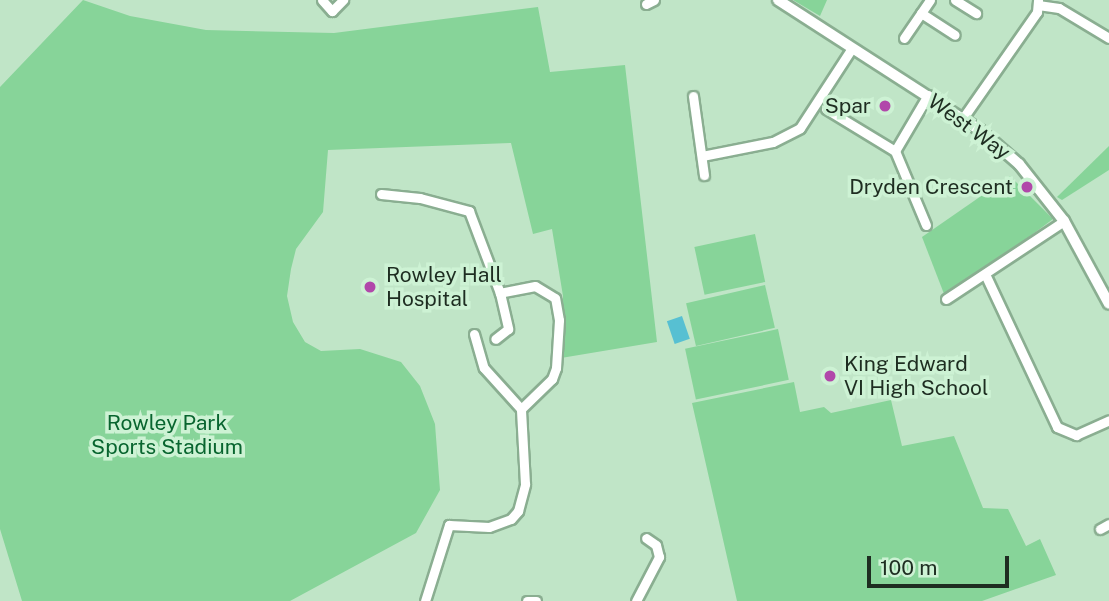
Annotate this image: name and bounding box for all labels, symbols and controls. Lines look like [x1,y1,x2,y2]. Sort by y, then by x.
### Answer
street label: West Way [923,89,1015,165]
place label: Spar [825,93,871,119]
marker: Spar [877,98,893,114]
place label: Dryden Crescent [849,174,1013,200]
marker: Dryden Crescent [1019,179,1035,195]
place label: Rowley Hall Hospital [386,262,502,312]
marker: Rowley Hall Hospital [360,277,380,297]
place label: King Edward VI High School [844,351,988,401]
marker: King Edward VI High School [822,368,838,384]
park label: Rowley Park Sports Stadium [91,410,243,460]
scale bar [871,542,1013,586]
text: 100 m [880,555,937,580]

